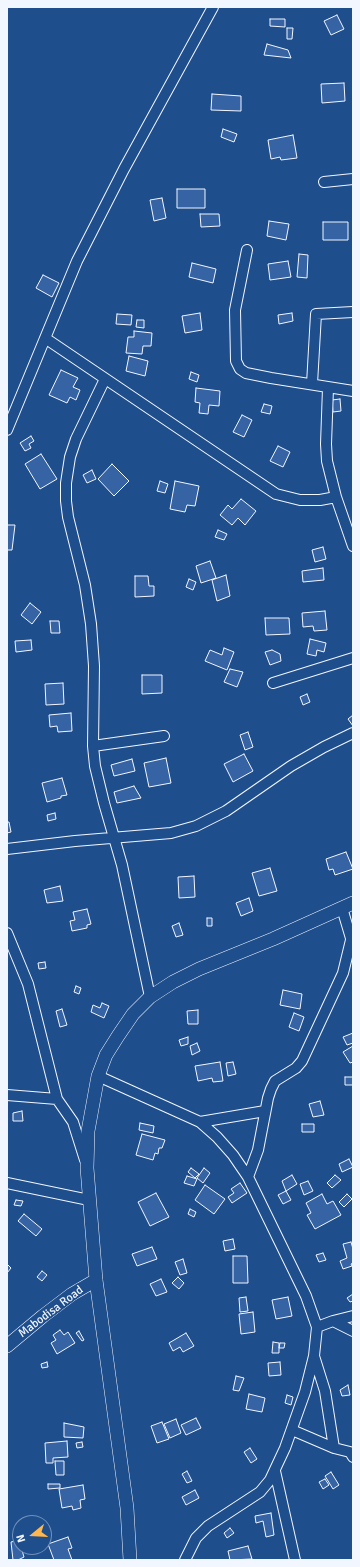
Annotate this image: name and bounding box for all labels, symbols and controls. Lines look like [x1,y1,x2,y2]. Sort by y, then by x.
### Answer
street label: Mabodisa Road [16,1283,86,1341]
north arrow [12,1515,52,1555]
text: N [14,1533,28,1544]

